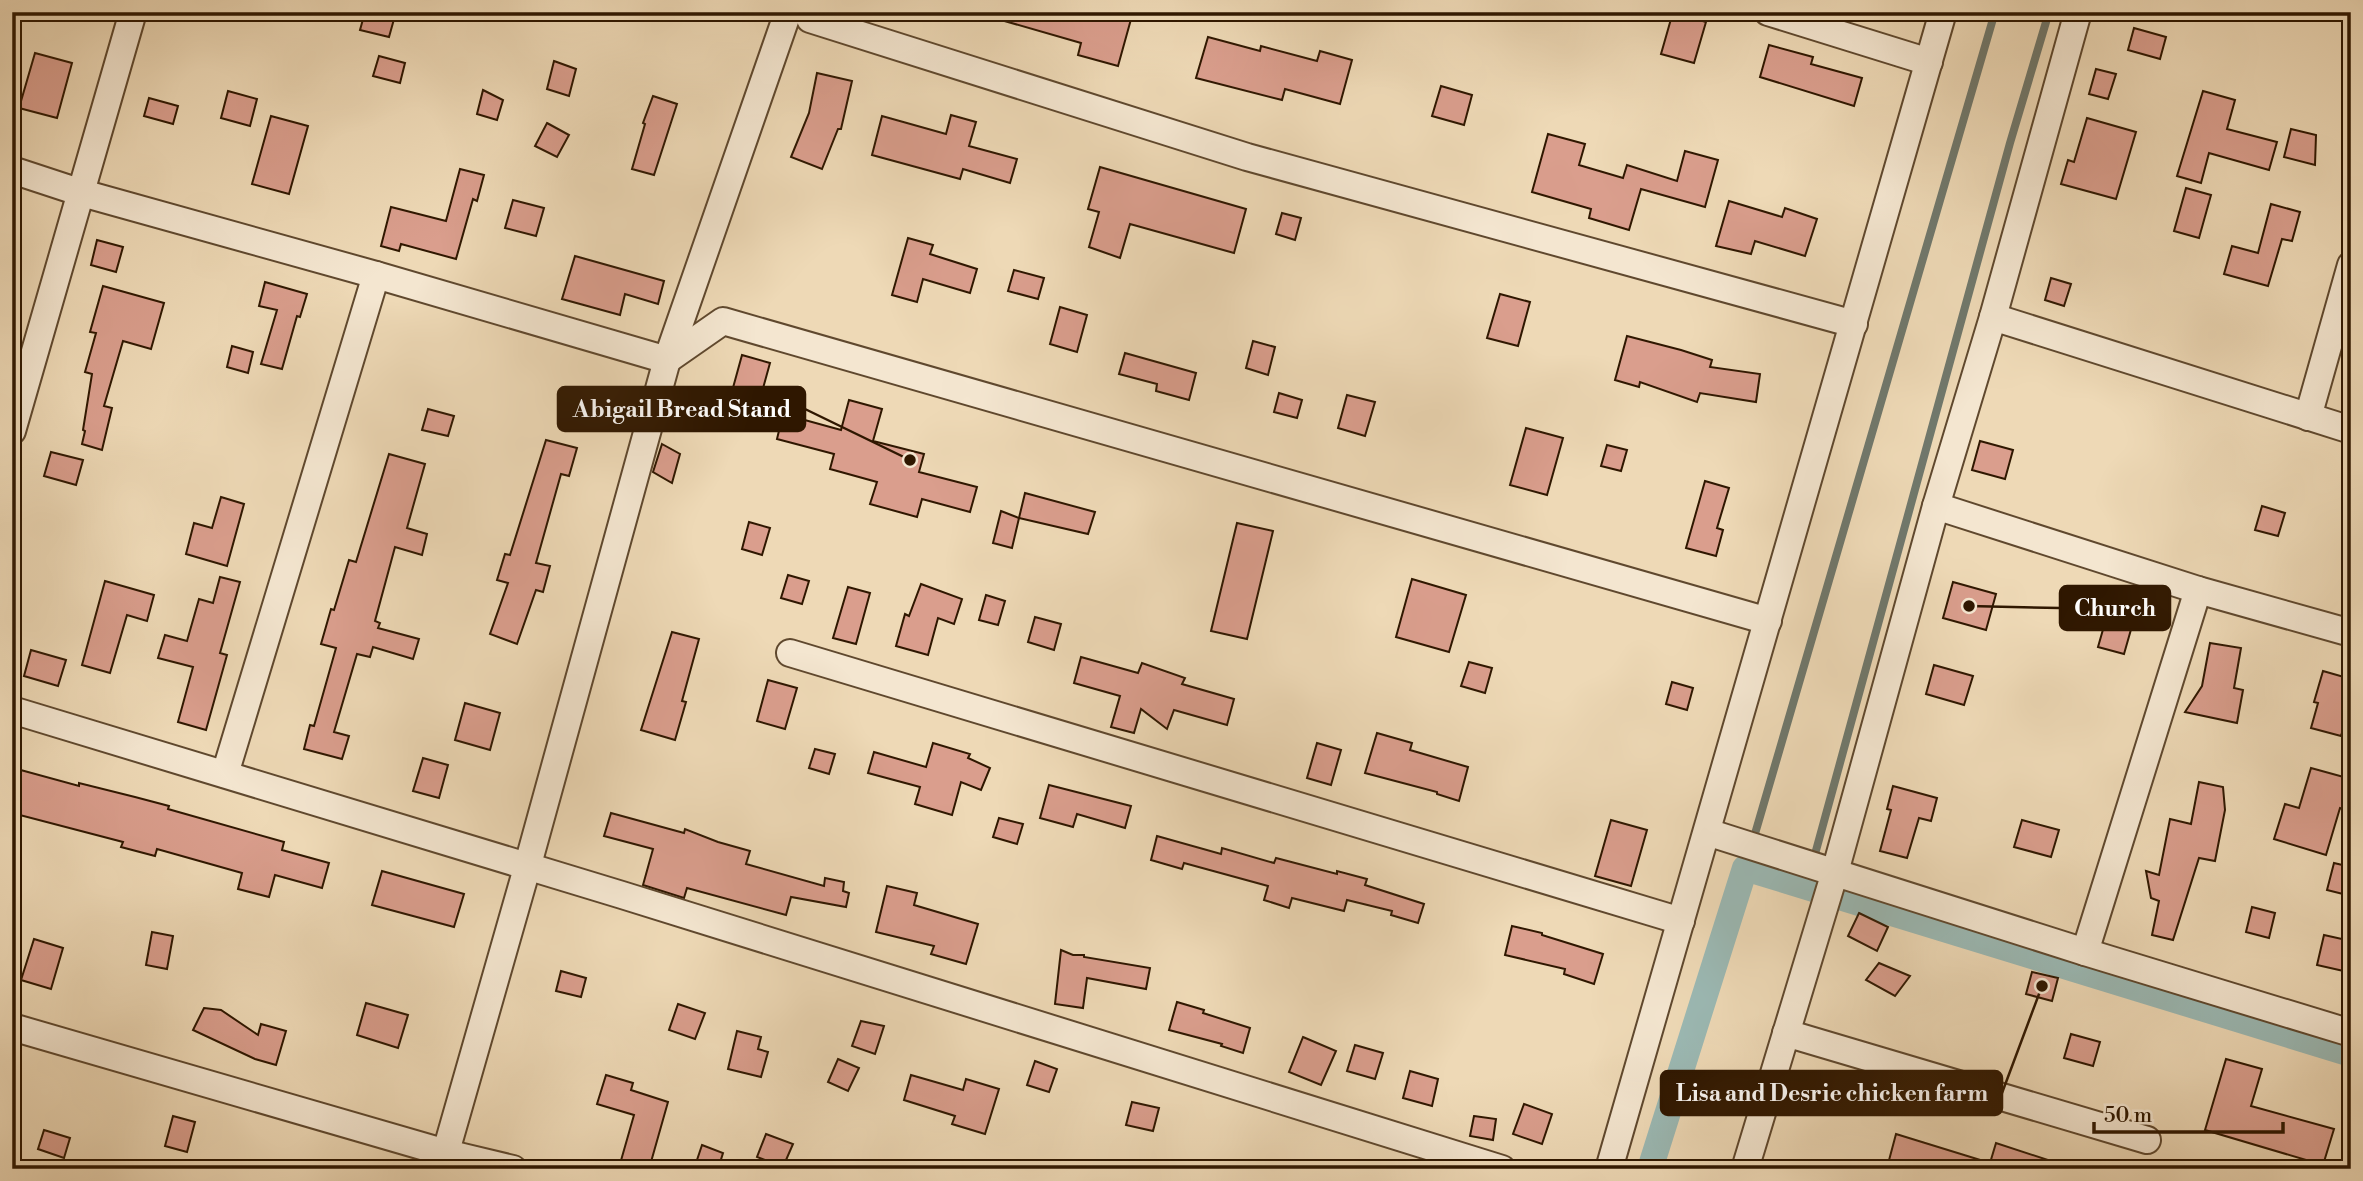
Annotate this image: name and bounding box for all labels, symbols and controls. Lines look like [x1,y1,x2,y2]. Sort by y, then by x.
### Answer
callout: Abigail Bread Stand [558,387,805,431]
text: Abigail Bread Stand [572,396,792,424]
callout: Church [2060,586,2170,630]
text: Church [2074,595,2156,623]
callout: Lisa and Desrie chicken farm [1661,1071,2002,1115]
text: Lisa and Desrie chicken farm [1676,1080,1988,1108]
scale bar [2094,1090,2282,1134]
text: 50 m [2104,1103,2152,1129]

